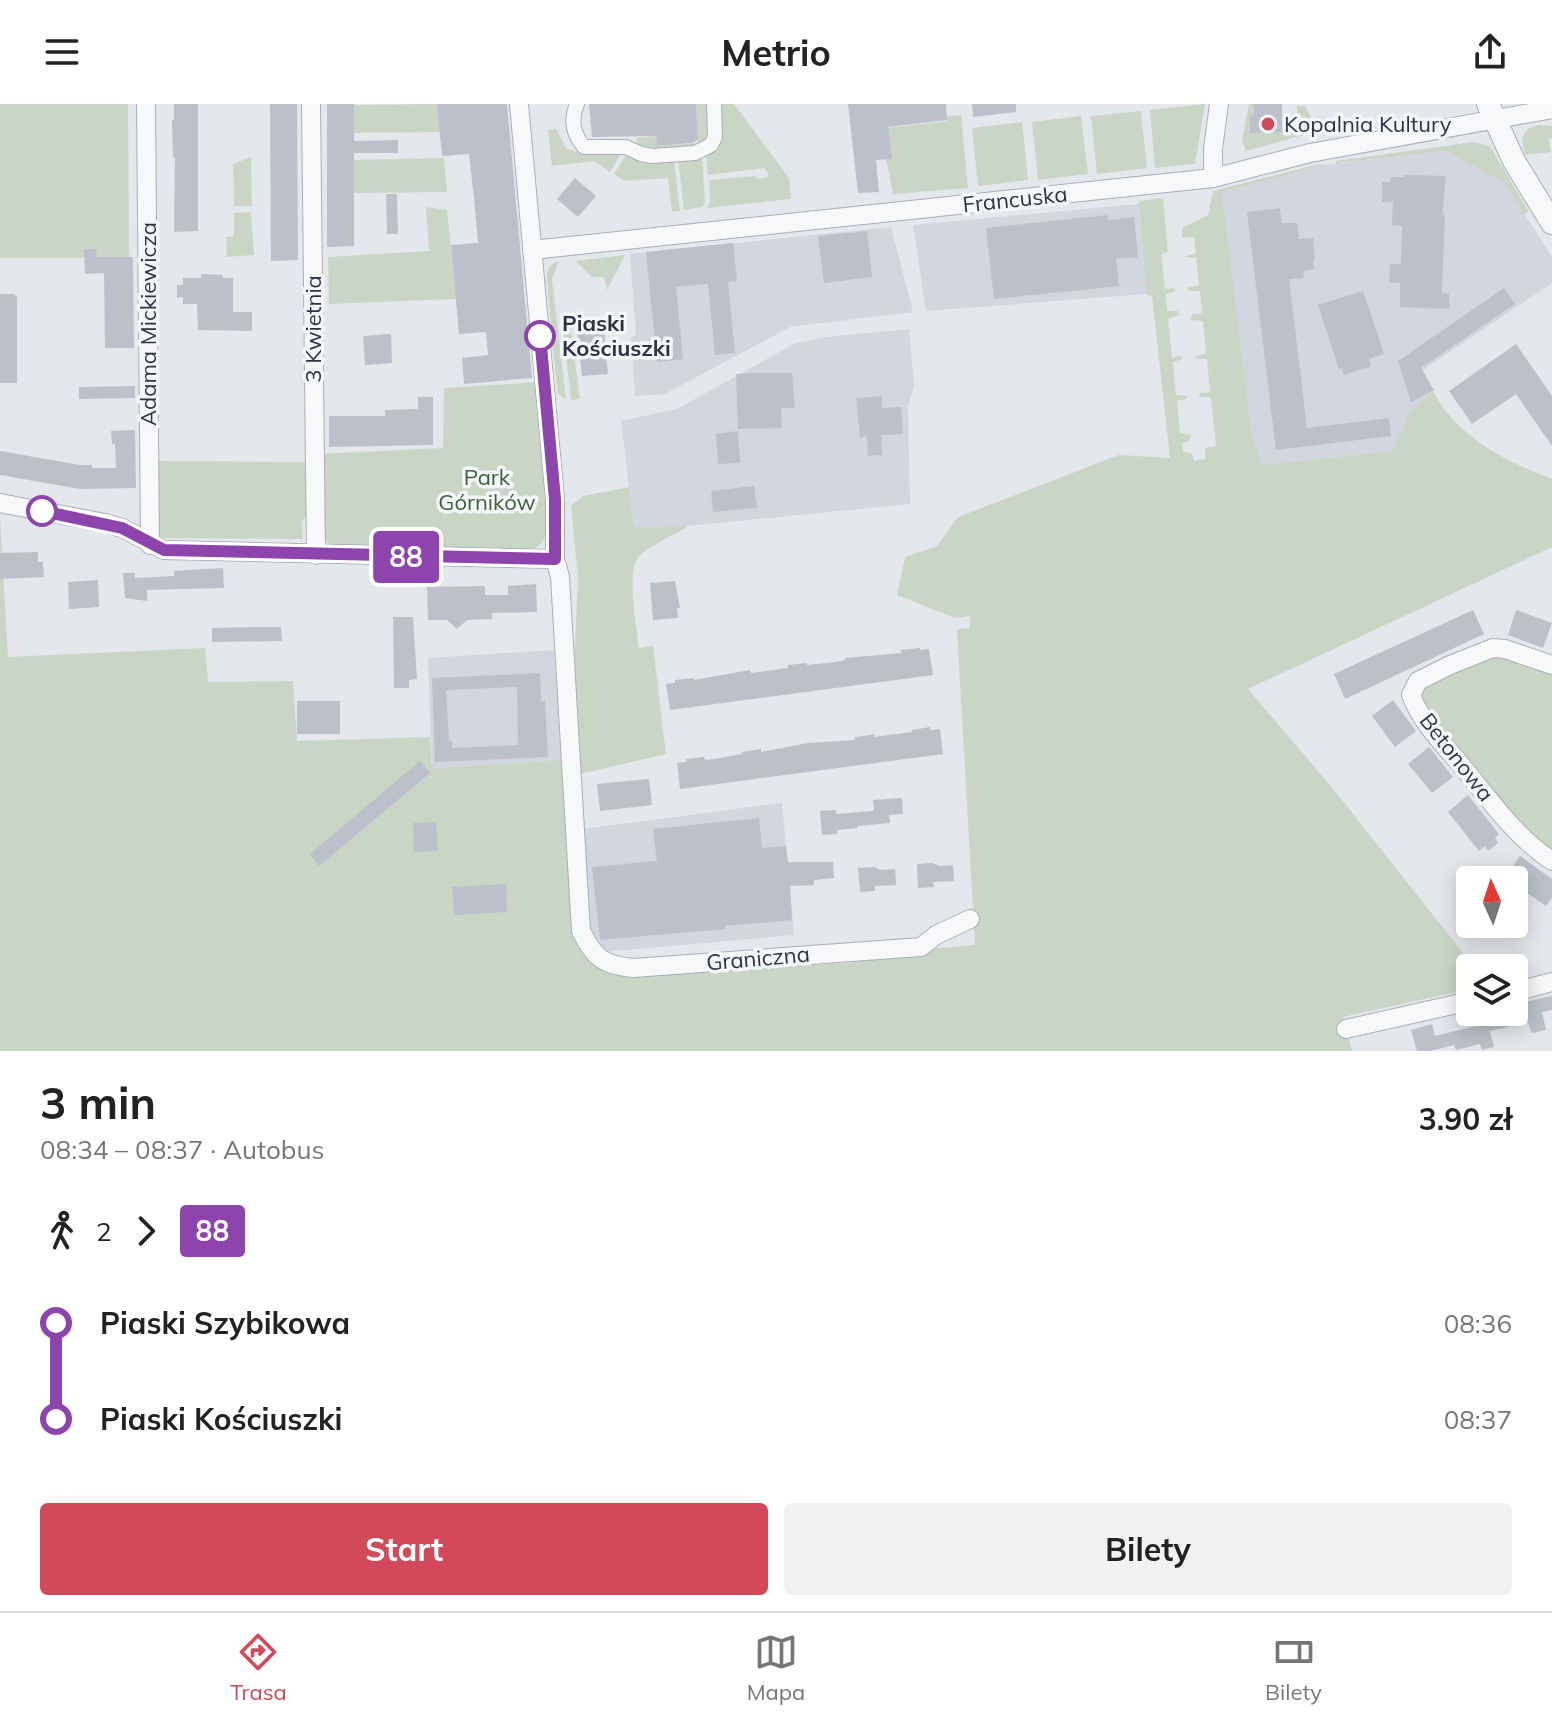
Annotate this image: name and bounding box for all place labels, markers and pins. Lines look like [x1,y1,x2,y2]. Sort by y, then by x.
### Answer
place label: Kopalnia Kultury [1284,110,1452,138]
marker: Kopalnia Kultury [1259,115,1277,133]
place label: Piaski Kościuszki [562,309,671,362]
marker: Piaski Kościuszki [525,321,555,351]
unlabelled marker [27,496,57,526]

